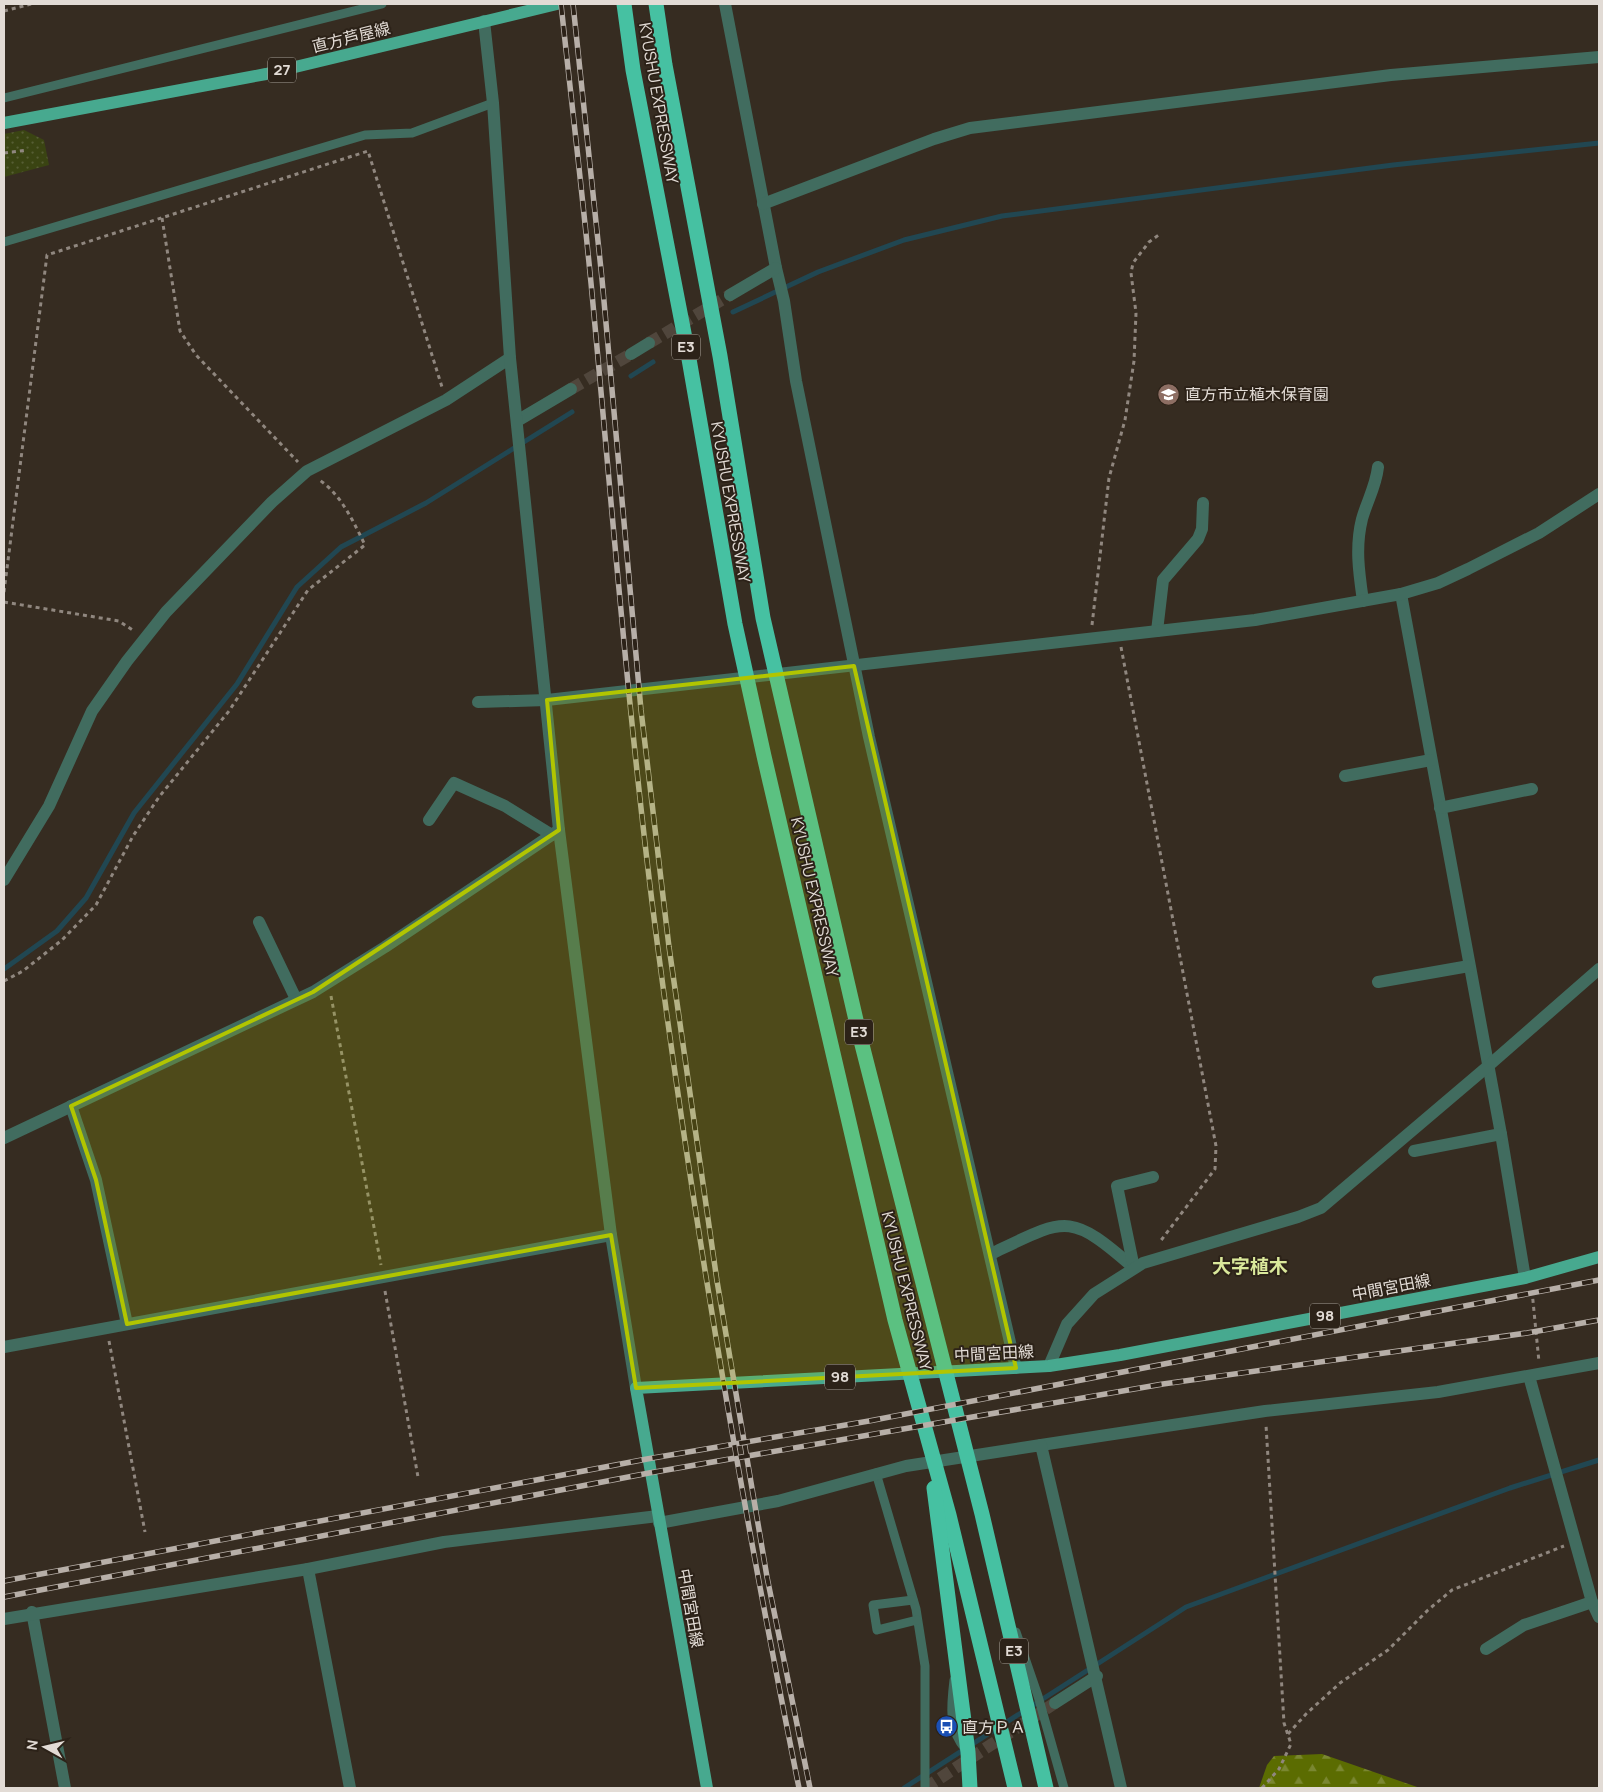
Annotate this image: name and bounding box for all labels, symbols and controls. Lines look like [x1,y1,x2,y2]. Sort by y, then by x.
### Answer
street label: 直方芦屋線 [310,17,392,57]
street label: KYUSHU EXPRESSWAY [634,21,684,185]
road number: 27 [268,58,296,82]
road number: E3 [672,334,700,360]
school or university icon: 直方市立植木保育園 [1157,382,1181,406]
place label: 直方市立植木保育園 [1185,383,1329,405]
street label: KYUSHU EXPRESSWAY [706,420,756,584]
street label: KYUSHU EXPRESSWAY [786,815,844,979]
road number: E3 [845,1020,873,1044]
street label: KYUSHU EXPRESSWAY [877,1209,937,1373]
district label: 大字植木 [1212,1253,1288,1279]
street label: 中間宮田線 [1350,1269,1432,1305]
road number: 98 [1310,1304,1340,1328]
street label: 中間宮田線 [953,1340,1035,1366]
road number: 98 [825,1364,855,1390]
street label: 中間宮田線 [673,1567,709,1649]
road number: E3 [1000,1638,1028,1664]
bus stop icon: 直方ＰＡ [934,1715,958,1739]
place label: 直方ＰＡ [962,1716,1026,1738]
north arrow [20,1722,70,1772]
text: N [22,1739,42,1751]

